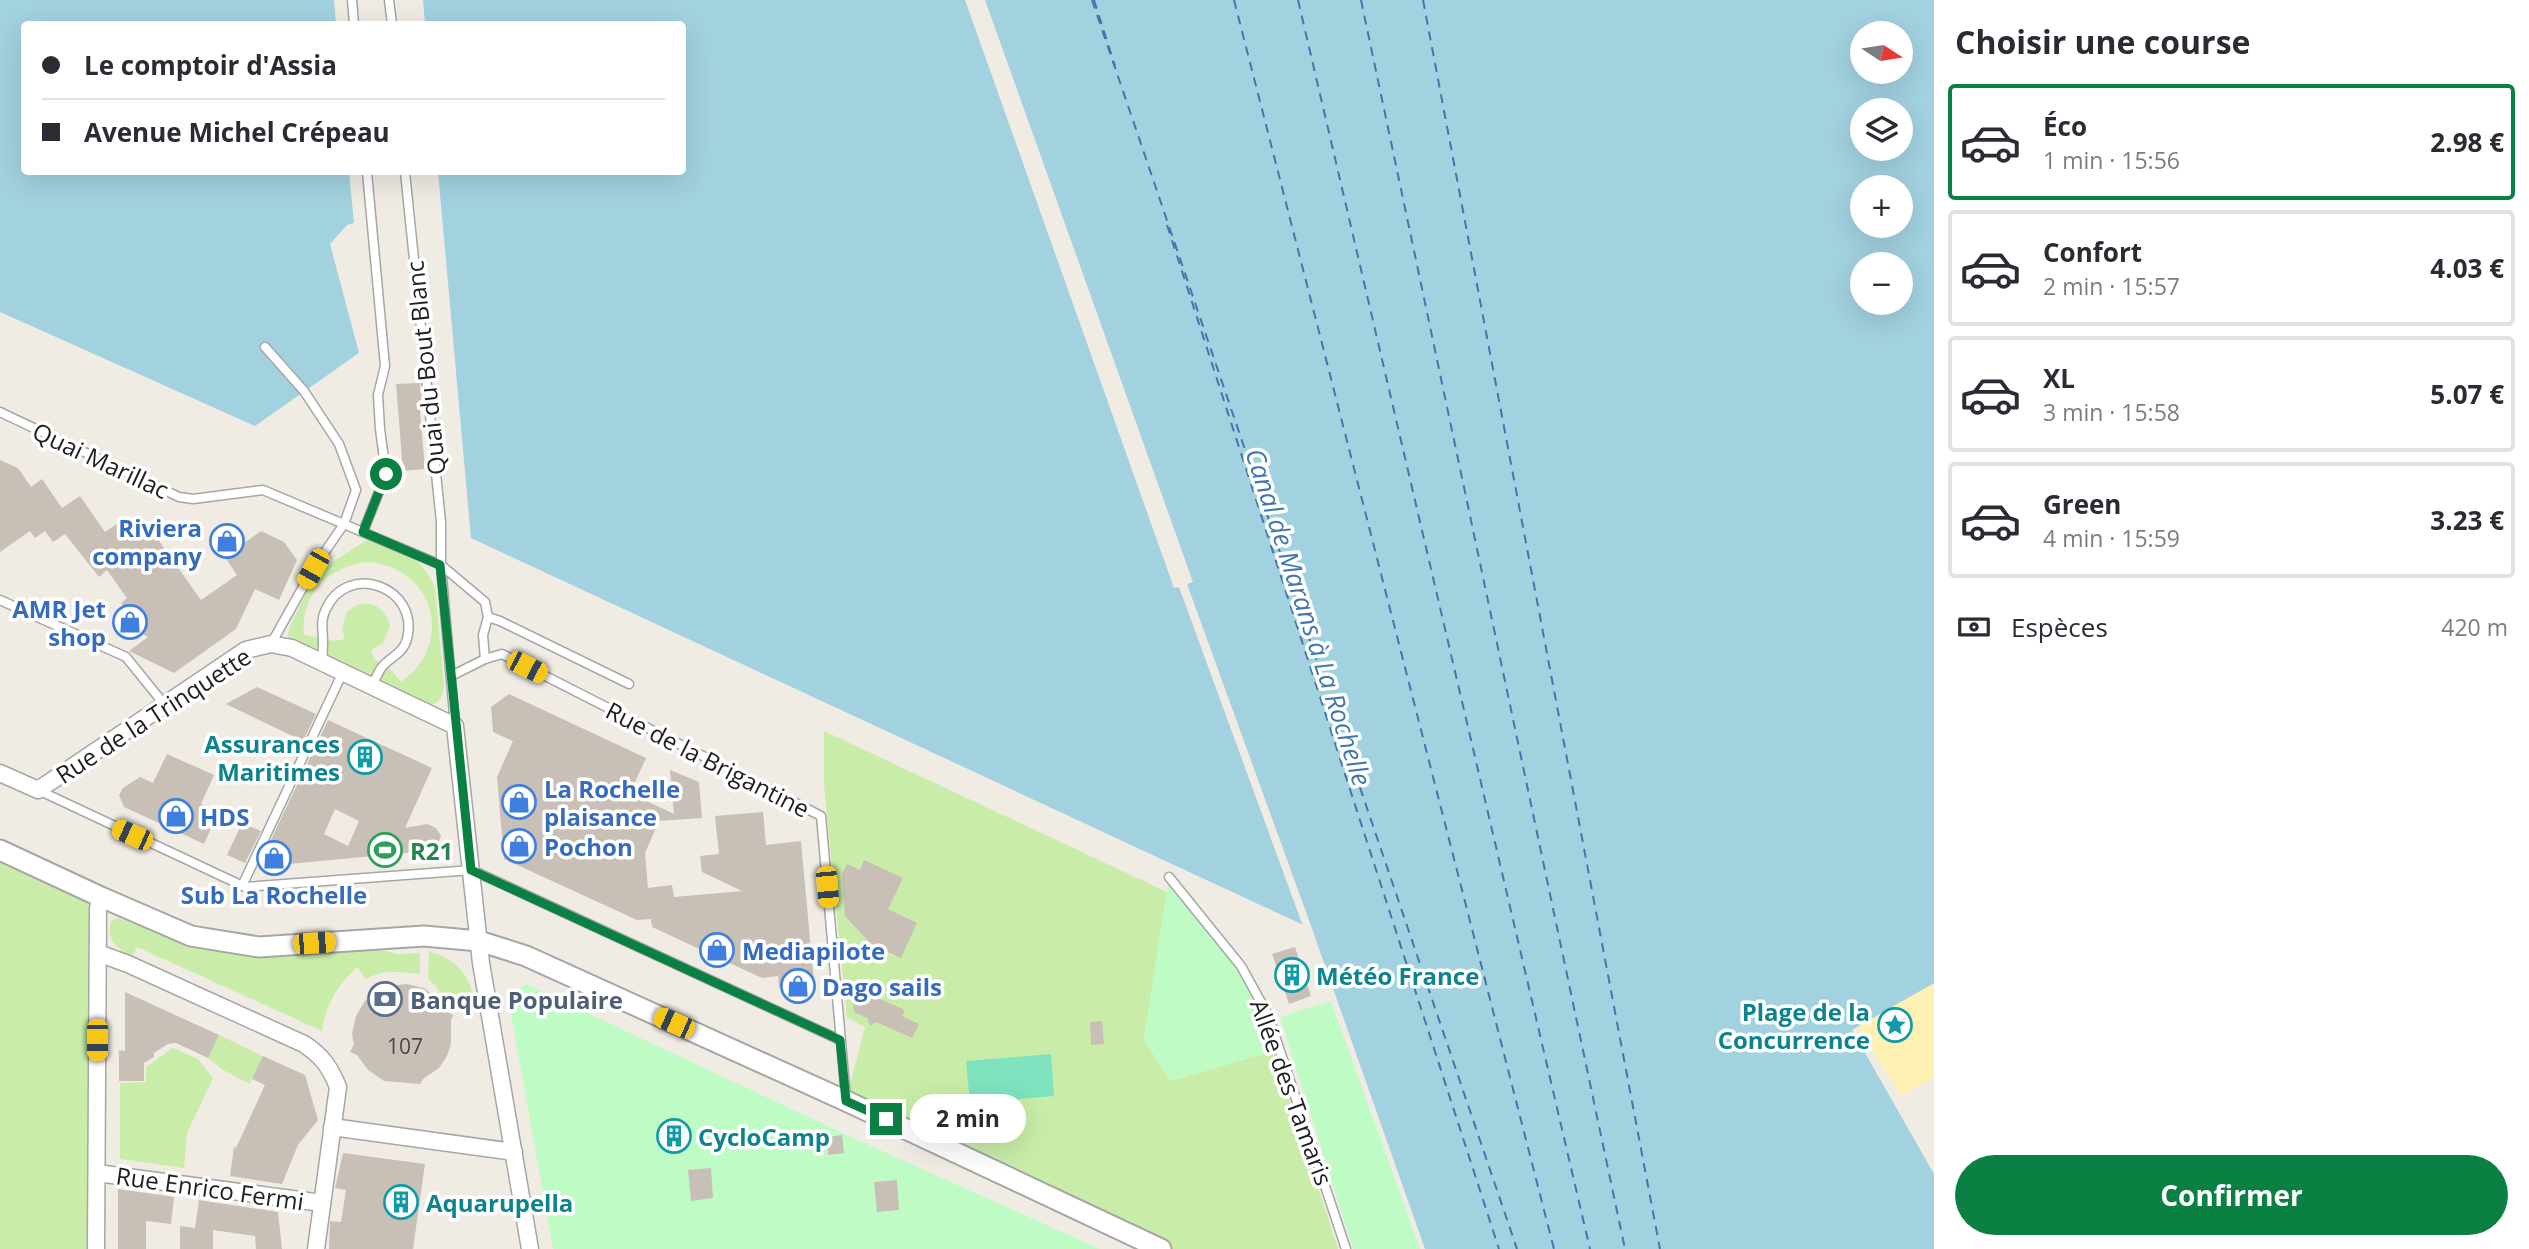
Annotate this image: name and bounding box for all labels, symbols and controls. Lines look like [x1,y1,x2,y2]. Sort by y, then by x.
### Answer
text: Choisir une course [1955,20,2250,63]
north arrow [1850,21,1913,84]
map controls [1850,21,1913,315]
text: Le comptoir d'Assia [84,47,337,83]
button: layers [1850,98,1913,161]
text: Éco [2043,108,2087,144]
icon: car [1959,111,2022,174]
text: Avenue Michel Crépeau [84,114,390,150]
text: 2.98 € [2430,124,2504,160]
text: 1 min · 15:56 [2043,144,2180,176]
button: + [1850,175,1913,238]
text: Confort [2043,234,2142,270]
icon: car [1959,237,2022,300]
text: 4.03 € [2430,250,2504,286]
button: − [1850,252,1913,315]
street label: Quai du Bout Blanc [397,259,453,477]
text: 2 min · 15:57 [2043,270,2180,302]
text: XL [2043,360,2075,396]
icon: car [1959,363,2022,426]
text: 5.07 € [2430,376,2504,412]
text: 3 min · 15:58 [2043,396,2180,428]
street label: Quai Marillac [28,414,174,506]
water label: Canal de Marans à La Rochelle [1237,444,1381,790]
route start [370,458,402,490]
text: Green [2043,486,2121,522]
icon: car [1959,489,2022,552]
text: 3.23 € [2430,502,2504,538]
place label: Riviera company [92,511,202,572]
shop icon: Riviera company [208,522,246,560]
text: 4 min · 15:59 [2043,522,2180,554]
car [294,546,333,592]
place label: AMR Jet shop [12,592,106,653]
shop icon: AMR Jet shop [111,603,149,641]
icon: cash [1955,608,1993,646]
text: Espèces [2011,609,2108,645]
text: 420 m [2441,611,2508,643]
street label: Rue de la Trinquette [49,639,257,791]
car [504,648,551,686]
street label: Rue de la Brigantine [600,693,816,825]
place label: Assurances Maritimes [204,727,340,788]
building icon: Assurances Maritimes [346,738,384,776]
place label: La Rochelle plaisance [544,772,680,833]
shop icon: La Rochelle plaisance [500,783,538,821]
shop icon: HDS [157,797,195,835]
place label: HDS [200,800,249,833]
car [109,817,156,853]
shop icon: Pochon [500,827,538,865]
place label: Pochon [544,830,633,863]
sports icon: R21 [366,831,404,869]
place label: R21 [410,834,453,867]
shop icon: Sub La Rochelle [255,839,293,877]
car [815,865,840,909]
place label: Sub La Rochelle [181,878,367,911]
car [293,931,336,955]
shop icon: Mediapilote [698,931,736,969]
place label: Mediapilote [742,934,885,967]
building icon: Météo France [1273,956,1311,994]
place label: Météo France [1316,959,1479,992]
shop icon: Dago sails [779,967,817,1005]
place label: Dago sails [822,970,942,1003]
bank icon: Banque Populaire [366,980,404,1018]
place label: Banque Populaire [410,983,623,1016]
street label: Allée des Tamaris [1243,994,1341,1190]
place label: Plage de la Concurrence [1718,995,1870,1056]
car [651,1005,698,1041]
place icon: Plage de la Concurrence [1876,1006,1914,1044]
car [87,1019,108,1061]
house number: 107 [387,1032,423,1060]
callout: 2 min [910,1094,1026,1144]
text: 2 min [936,1102,1000,1134]
route end [870,1103,902,1135]
building icon: CycloCamp [655,1117,693,1155]
place label: CycloCamp [698,1120,830,1153]
button: Confirmer [1955,1155,2508,1235]
street label: Rue Enrico Fermi [114,1158,306,1218]
building icon: Aquarupella [382,1183,420,1221]
place label: Aquarupella [426,1186,573,1219]

